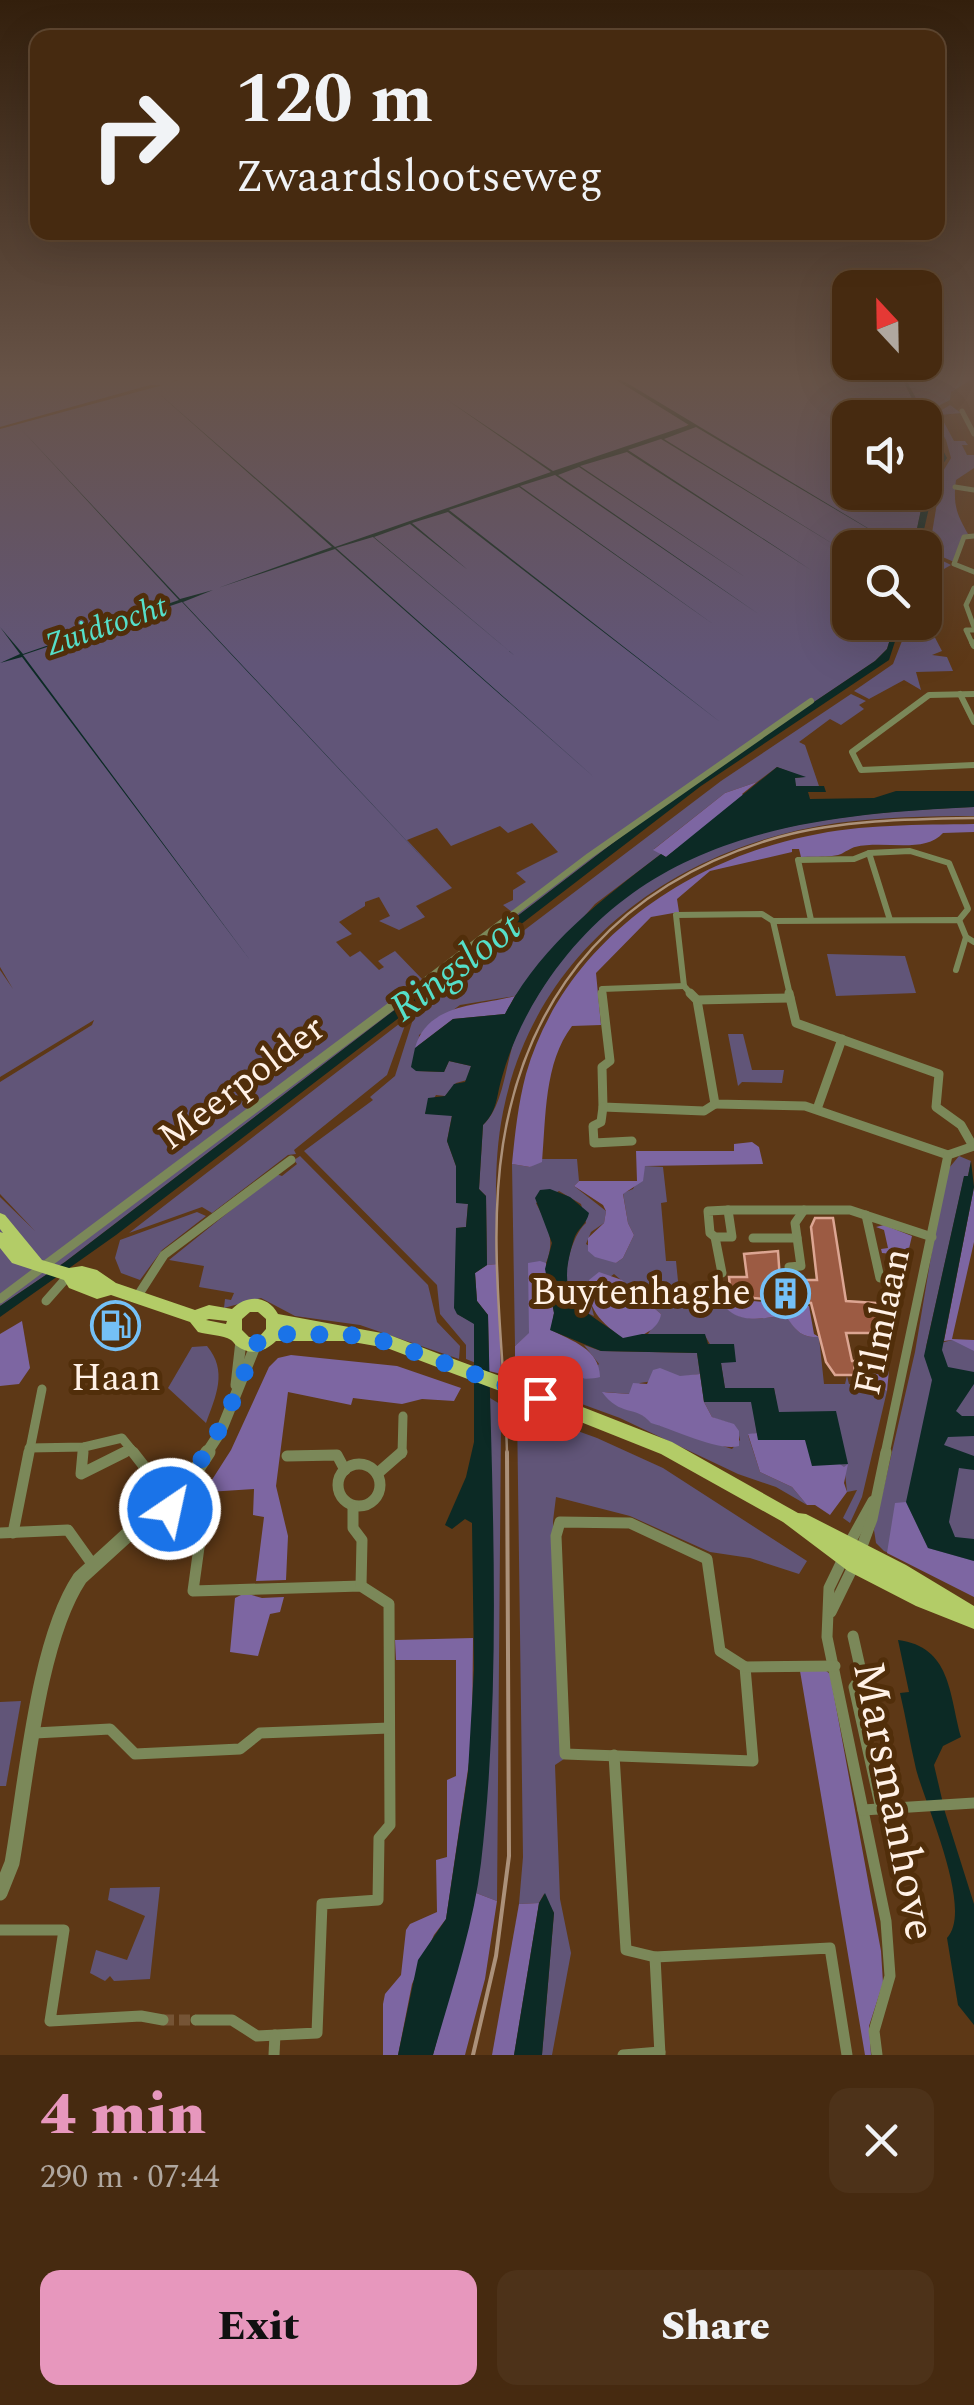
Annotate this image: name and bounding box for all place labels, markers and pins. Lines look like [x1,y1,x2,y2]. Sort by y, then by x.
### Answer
place label: Buytenhaghe [531,1264,751,1322]
building icon: Buytenhaghe [760,1267,812,1319]
fuel station icon: Haan [90,1299,142,1351]
place label: Haan [71,1350,161,1408]
pin [498,1356,583,1441]

